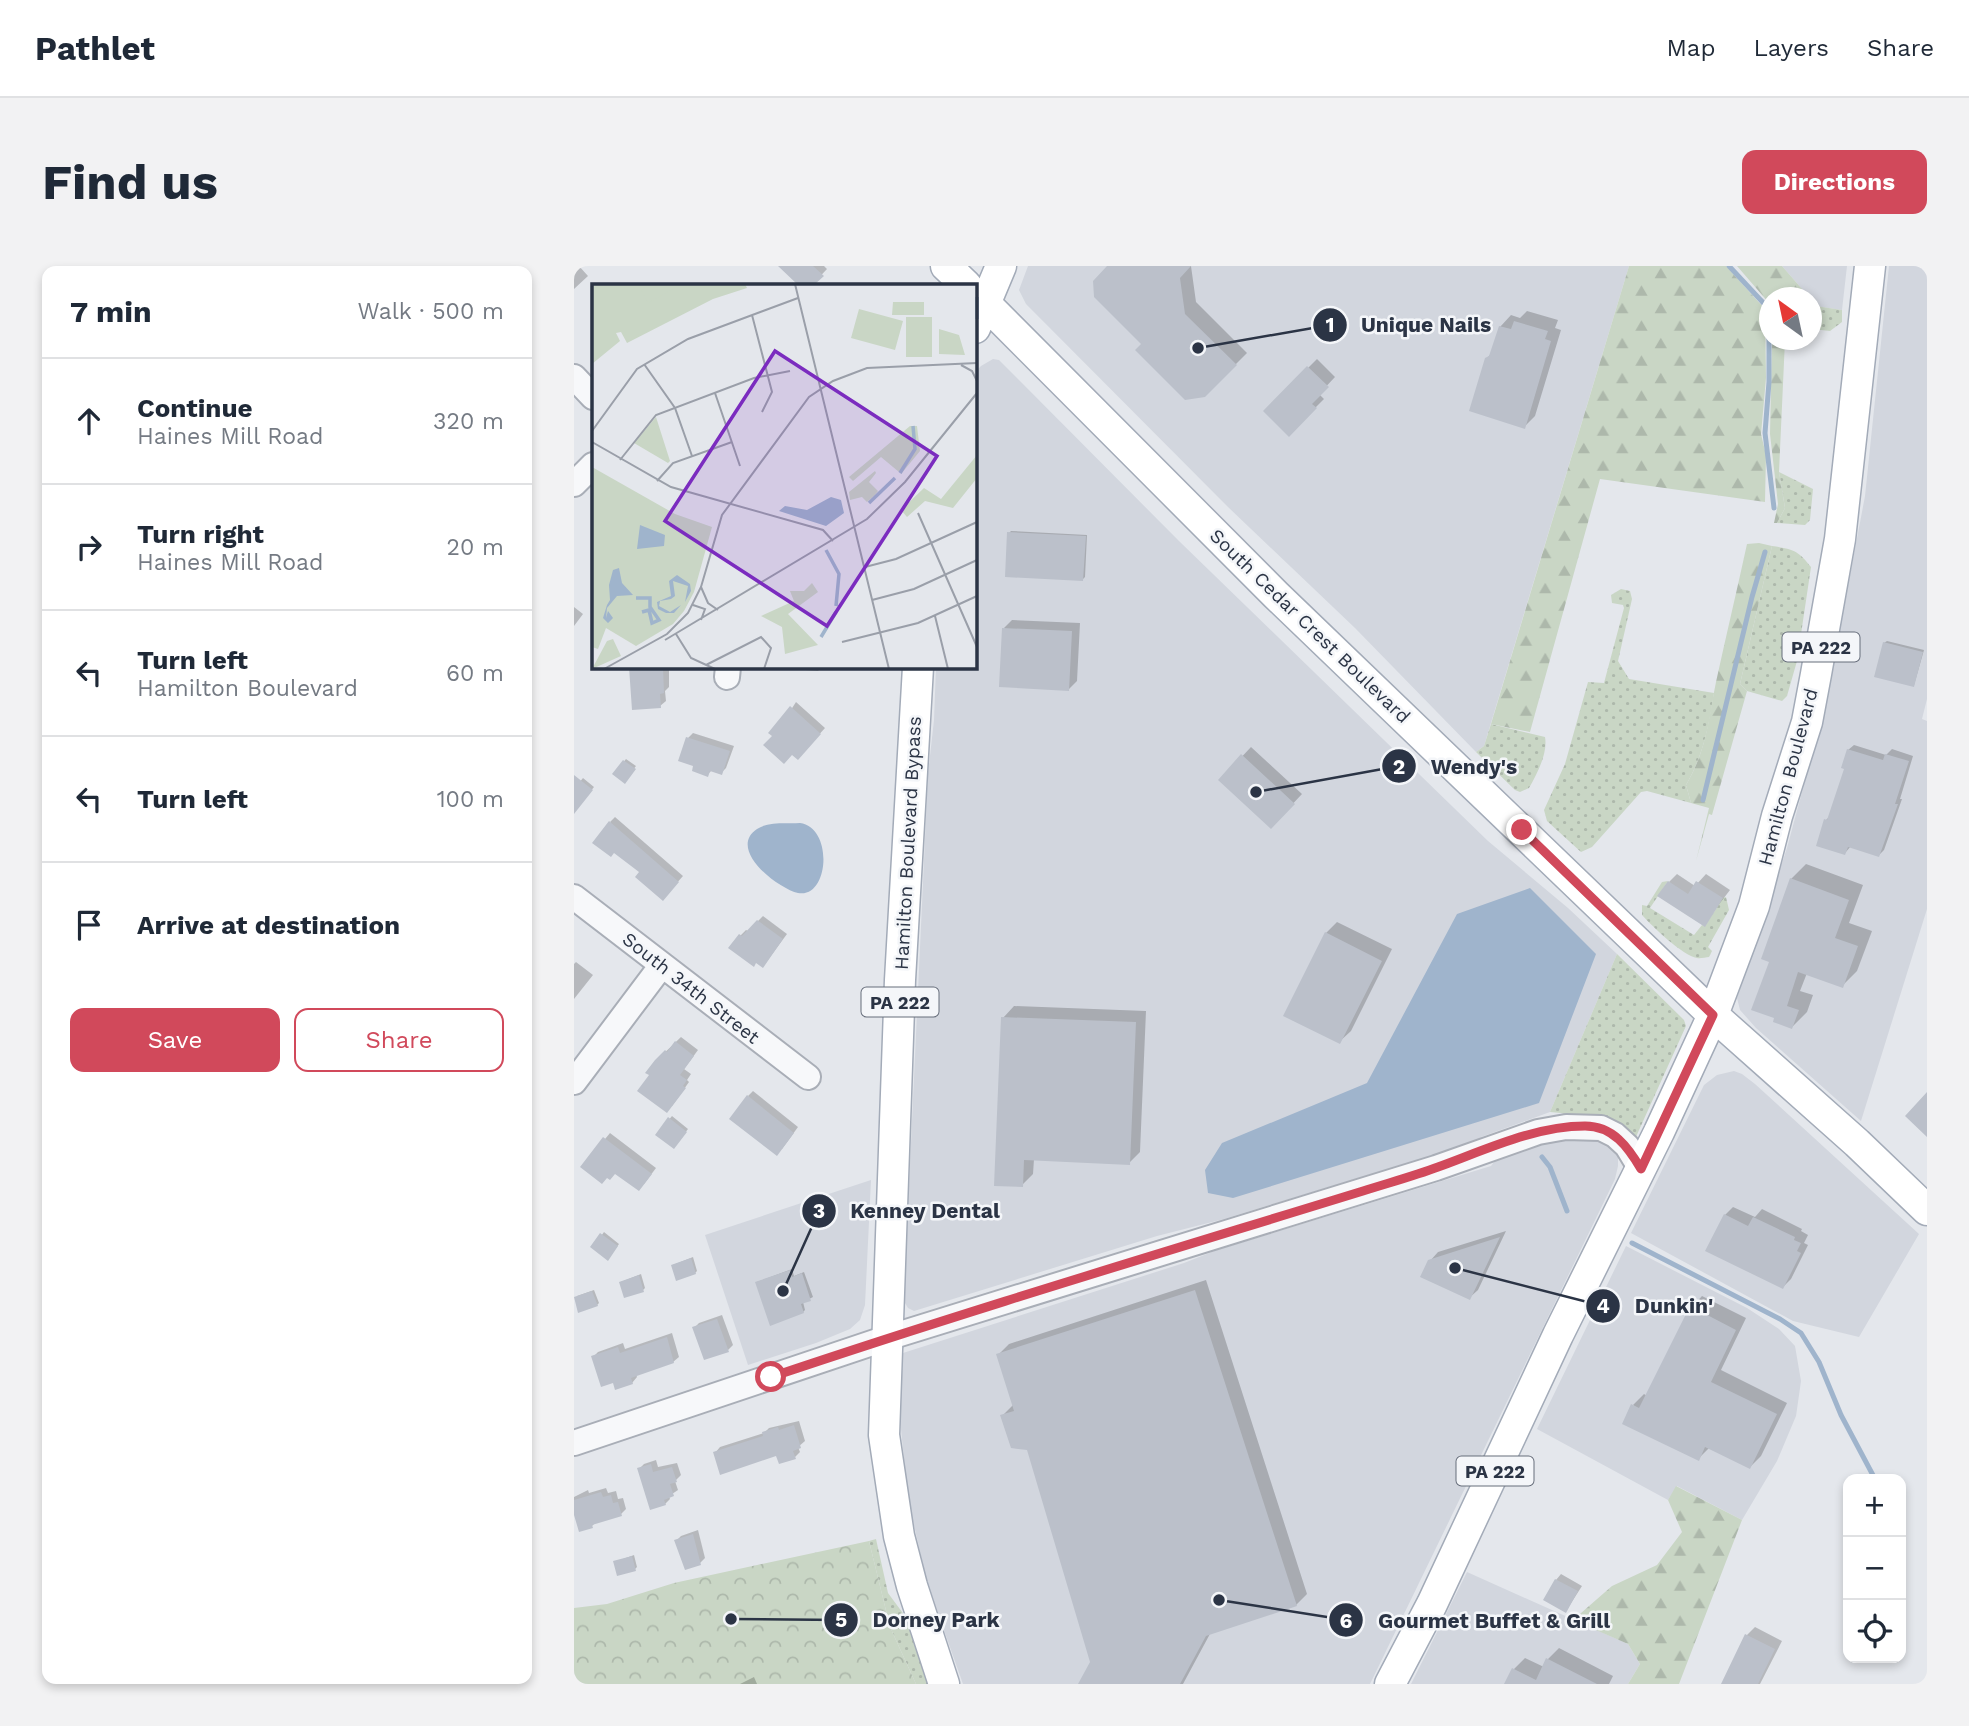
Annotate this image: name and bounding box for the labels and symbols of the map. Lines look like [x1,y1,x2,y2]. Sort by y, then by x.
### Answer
inset map [592,284,976,668]
north arrow [1759,287,1822,350]
callout: Unique Nails [1312,304,1505,346]
text: 1 [1325,312,1335,337]
text: Unique Nails [1361,312,1491,337]
street label: South Cedar Crest Boulevard [1205,524,1415,728]
road number: PA 222 [1782,632,1860,662]
street label: Hamilton Boulevard [1753,686,1823,868]
street label: Hamilton Boulevard Bypass [890,716,926,970]
callout: Wendy's [1382,745,1531,787]
text: 2 [1393,754,1405,779]
text: Wendy's [1431,754,1517,779]
route end [1506,814,1537,845]
street label: South 34th Street [618,927,764,1049]
road number: PA 222 [862,988,938,1016]
callout: Kenney Dental [801,1190,1014,1232]
text: 3 [813,1198,825,1223]
text: Kenney Dental [850,1198,1000,1223]
callout: Dunkin' [1586,1285,1727,1327]
text: 4 [1596,1293,1610,1318]
text: Dunkin' [1635,1293,1713,1318]
route start [755,1361,786,1392]
road number: PA 222 [1457,1456,1534,1486]
callout: Dorney Park [823,1599,1014,1641]
callout: Gourmet Buffet & Grill [1329,1599,1624,1641]
text: 5 [835,1607,847,1632]
text: Dorney Park [872,1607,1001,1632]
text: 6 [1340,1608,1353,1633]
text: Gourmet Buffet & Grill [1378,1608,1610,1633]

